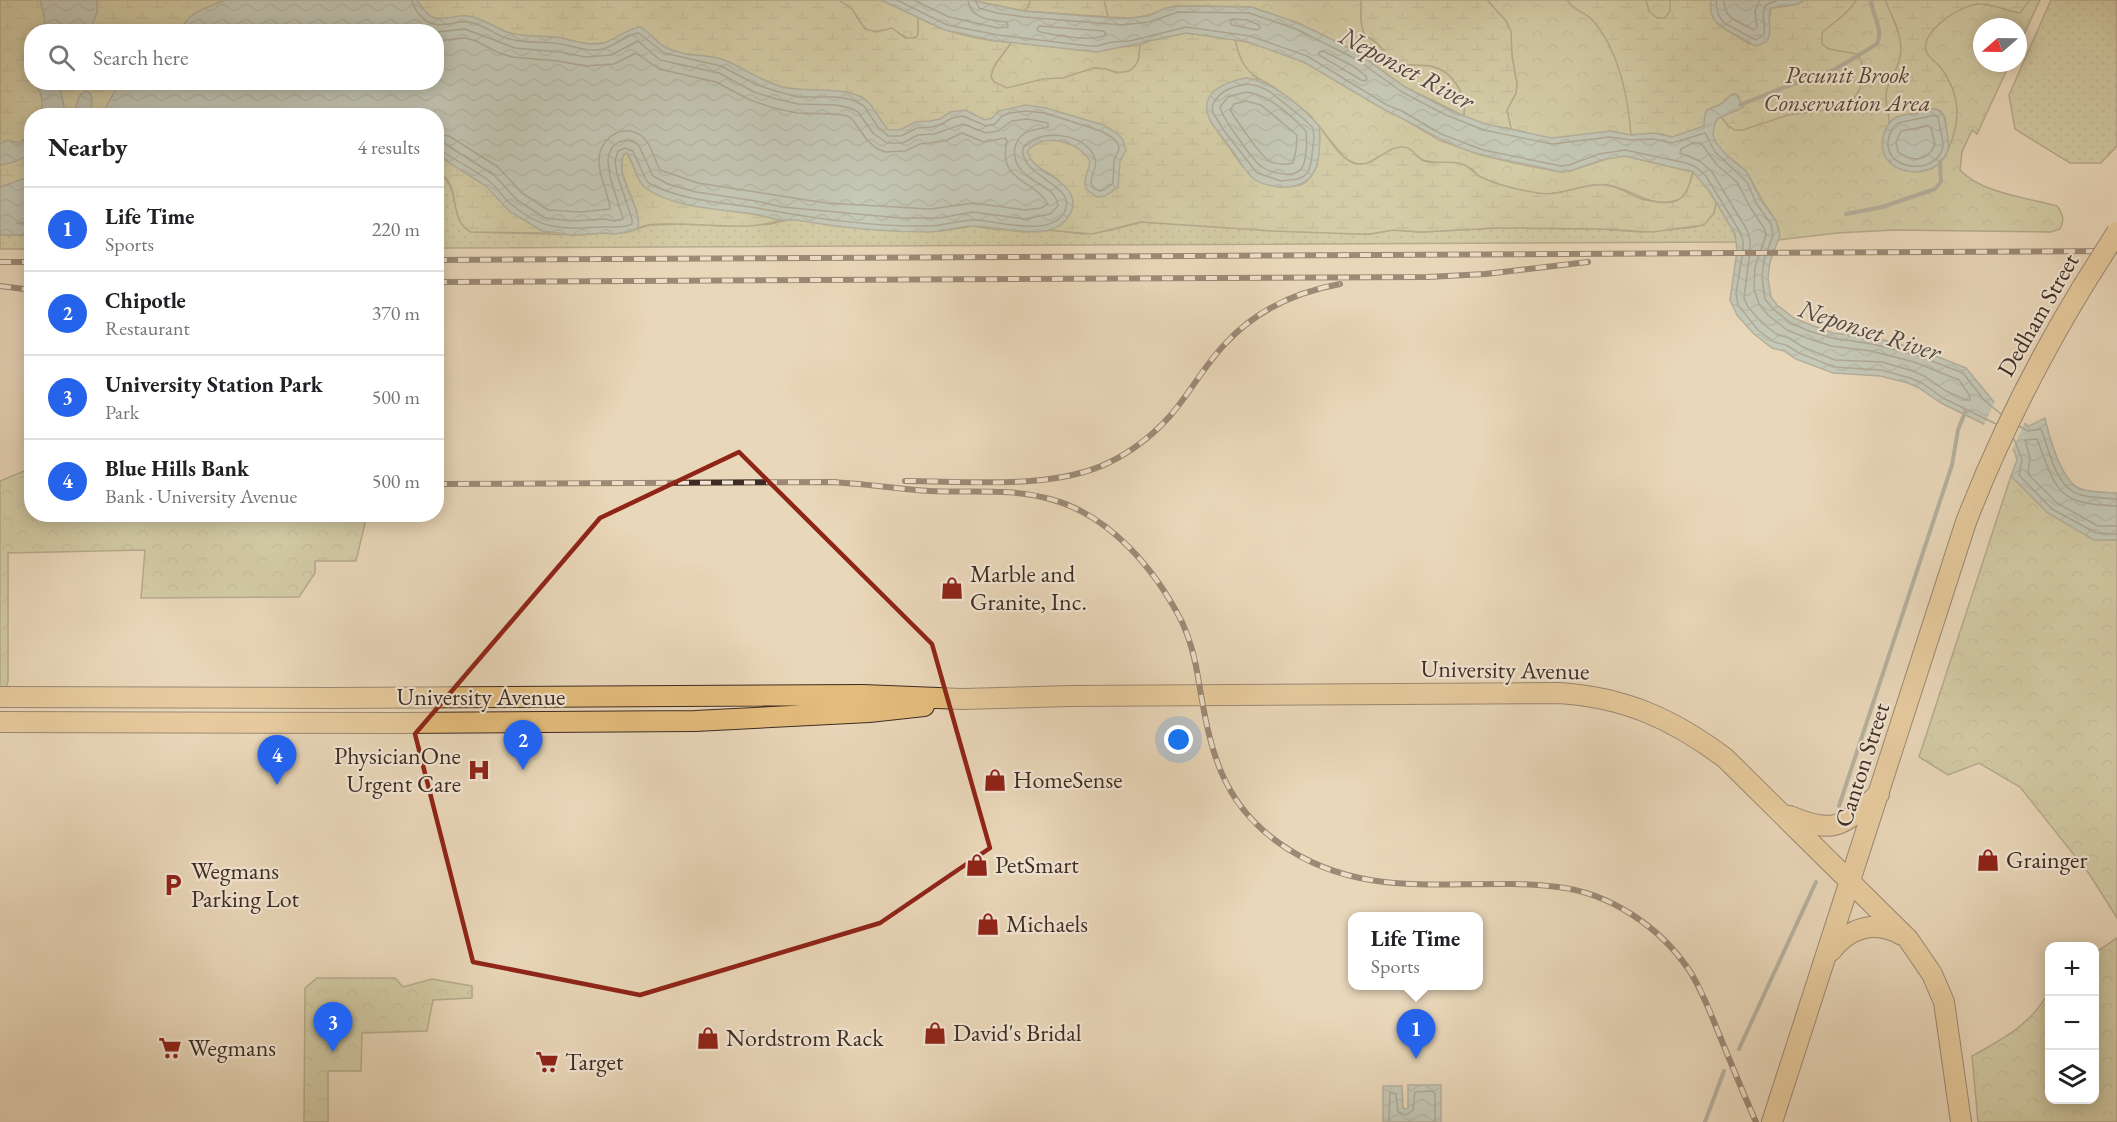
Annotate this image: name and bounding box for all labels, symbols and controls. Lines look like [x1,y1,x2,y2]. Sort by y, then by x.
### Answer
water label: Neponset River [1333,18,1481,118]
north arrow [1973,18,2027,72]
search box [24,24,444,90]
icon: search [45,41,78,74]
text: Search here [93,43,188,72]
park label: Pecunit Brook Conservation Area [1764,59,1930,118]
text: Nearby [48,130,128,164]
text: 4 results [357,134,420,160]
text: Life Time [105,202,194,231]
text: 1 [62,216,73,242]
text: 220 m [372,216,420,242]
text: Sports [105,231,154,257]
street label: Dedham Street [1990,247,2086,382]
text: Chipotle [105,286,186,315]
water label: Neponset River [1794,291,1947,369]
text: 2 [62,300,73,326]
text: 370 m [372,300,420,326]
text: Restaurant [105,315,190,341]
text: University Station Park [105,370,323,399]
text: 3 [62,384,73,410]
text: 500 m [372,384,420,410]
text: Park [105,399,139,425]
text: Blue Hills Bank [105,454,249,483]
text: 4 [62,468,73,494]
text: 500 m [372,468,420,494]
text: Bank · University Avenue [105,483,297,509]
place label: Marble and Granite, Inc. [970,558,1087,617]
shop icon: Marble and Granite, Inc. [939,575,965,601]
street label: University Avenue [1420,653,1590,686]
street label: University Avenue [397,681,565,712]
street label: Canton Street [1827,698,1896,831]
pin: 2 [504,720,542,770]
your location [1164,725,1193,754]
pin: 4 [258,736,296,785]
place label: PhysicianOne Urgent Care [334,740,461,799]
hospital icon: PhysicianOne Urgent Care [466,757,492,783]
place label: HomeSense [1013,764,1123,795]
shop icon: HomeSense [982,767,1008,793]
place label: Grainger [2006,844,2087,875]
shop icon: Grainger [1975,847,2001,873]
place label: PetSmart [995,849,1079,880]
shop icon: PetSmart [964,852,990,878]
place label: Wegmans Parking Lot [191,855,300,914]
parking icon: Wegmans Parking Lot [160,872,186,898]
place label: Michaels [1006,908,1088,939]
shop icon: Michaels [975,911,1001,937]
popup [1348,912,1483,990]
text: Life Time [1371,924,1460,953]
map controls [2045,942,2099,1104]
button: + [2045,942,2099,996]
text: Sports [1371,953,1420,979]
button: − [2045,996,2099,1050]
pin: 3 [314,1002,352,1052]
pin: 1 [1396,1010,1436,1059]
place label: David's Bridal [953,1017,1082,1048]
shop icon: David's Bridal [922,1020,948,1046]
place label: Nordstrom Rack [726,1022,884,1053]
shop icon: Nordstrom Rack [695,1025,721,1051]
place label: Wegmans [188,1032,276,1063]
supermarket icon: Wegmans [157,1035,183,1061]
place label: Target [565,1046,624,1077]
supermarket icon: Target [534,1049,560,1075]
button: layers [2045,1050,2099,1104]

